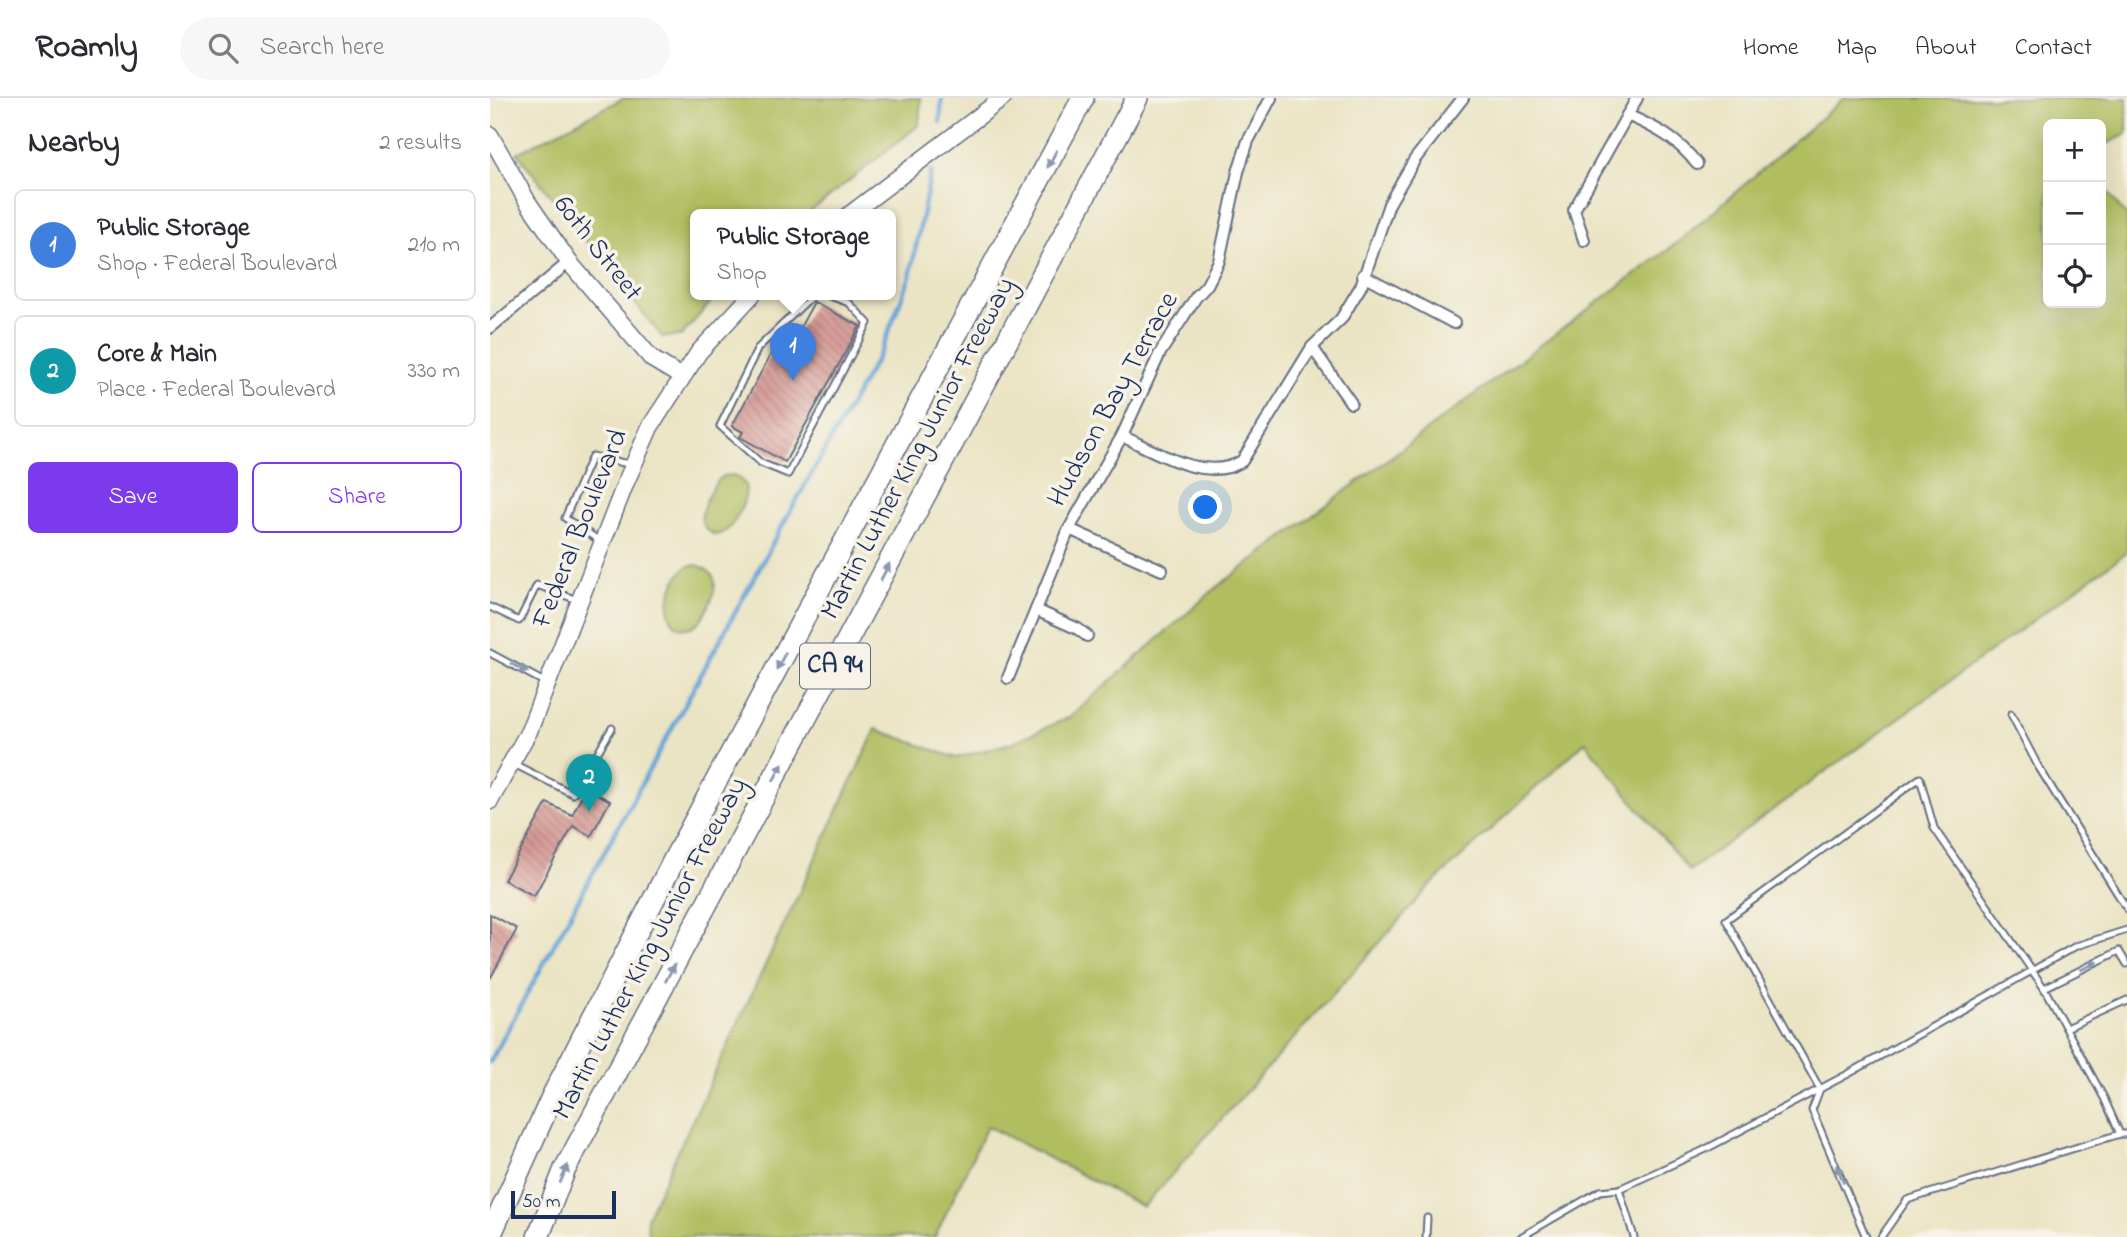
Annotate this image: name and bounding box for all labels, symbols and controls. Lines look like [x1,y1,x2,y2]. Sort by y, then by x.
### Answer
search box [180,17,670,80]
text: Roamly [35,24,138,72]
icon: search [204,29,242,67]
text: Search here [260,29,384,67]
text: Home [1743,31,1799,66]
text: Map [1837,31,1877,66]
text: About [1915,31,1977,66]
text: Contact [2015,31,2092,66]
map controls [2043,119,2106,308]
button: + [2043,119,2106,182]
text: Nearby [28,122,120,166]
text: 2 results [379,127,462,160]
one-way arrow [1046,149,1058,168]
button: − [2043,182,2106,245]
street label: 60th Street [542,187,652,311]
popup [690,209,896,300]
text: Public Storage [97,210,250,248]
text: Public Storage [717,219,869,257]
text: 1 [49,229,57,262]
text: 210 m [408,229,460,262]
button: locate [2043,245,2106,308]
text: Shop · Federal Boulevard [97,248,337,281]
text: Shop [717,257,767,290]
street label: Martin Luther King Junior Freeway [811,270,1027,628]
street label: Hudson Bay Terrace [1038,285,1190,515]
pin: 1 [770,323,816,381]
text: Core & Main [97,336,217,374]
text: 2 [47,355,59,388]
text: 330 m [407,355,460,388]
text: Place · Federal Boulevard [97,374,336,407]
street label: Federal Boulevard [522,423,640,636]
button: Save [28,462,238,533]
button: Share [252,462,462,533]
your location [1188,490,1222,524]
one-way arrow [879,562,891,581]
road number: CA 94 [800,644,870,688]
one-way arrow [775,651,787,670]
one-way arrow [509,663,529,674]
pin: 2 [566,754,612,812]
one-way arrow [772,762,784,782]
street label: Martin Luther King Junior Freeway [543,770,759,1128]
one-way arrow [2079,961,2099,972]
one-way arrow [665,963,676,983]
one-way arrow [1834,1163,1845,1184]
one-way arrow [558,1164,570,1184]
scale bar [511,1188,616,1220]
text: 50 m [522,1189,561,1216]

